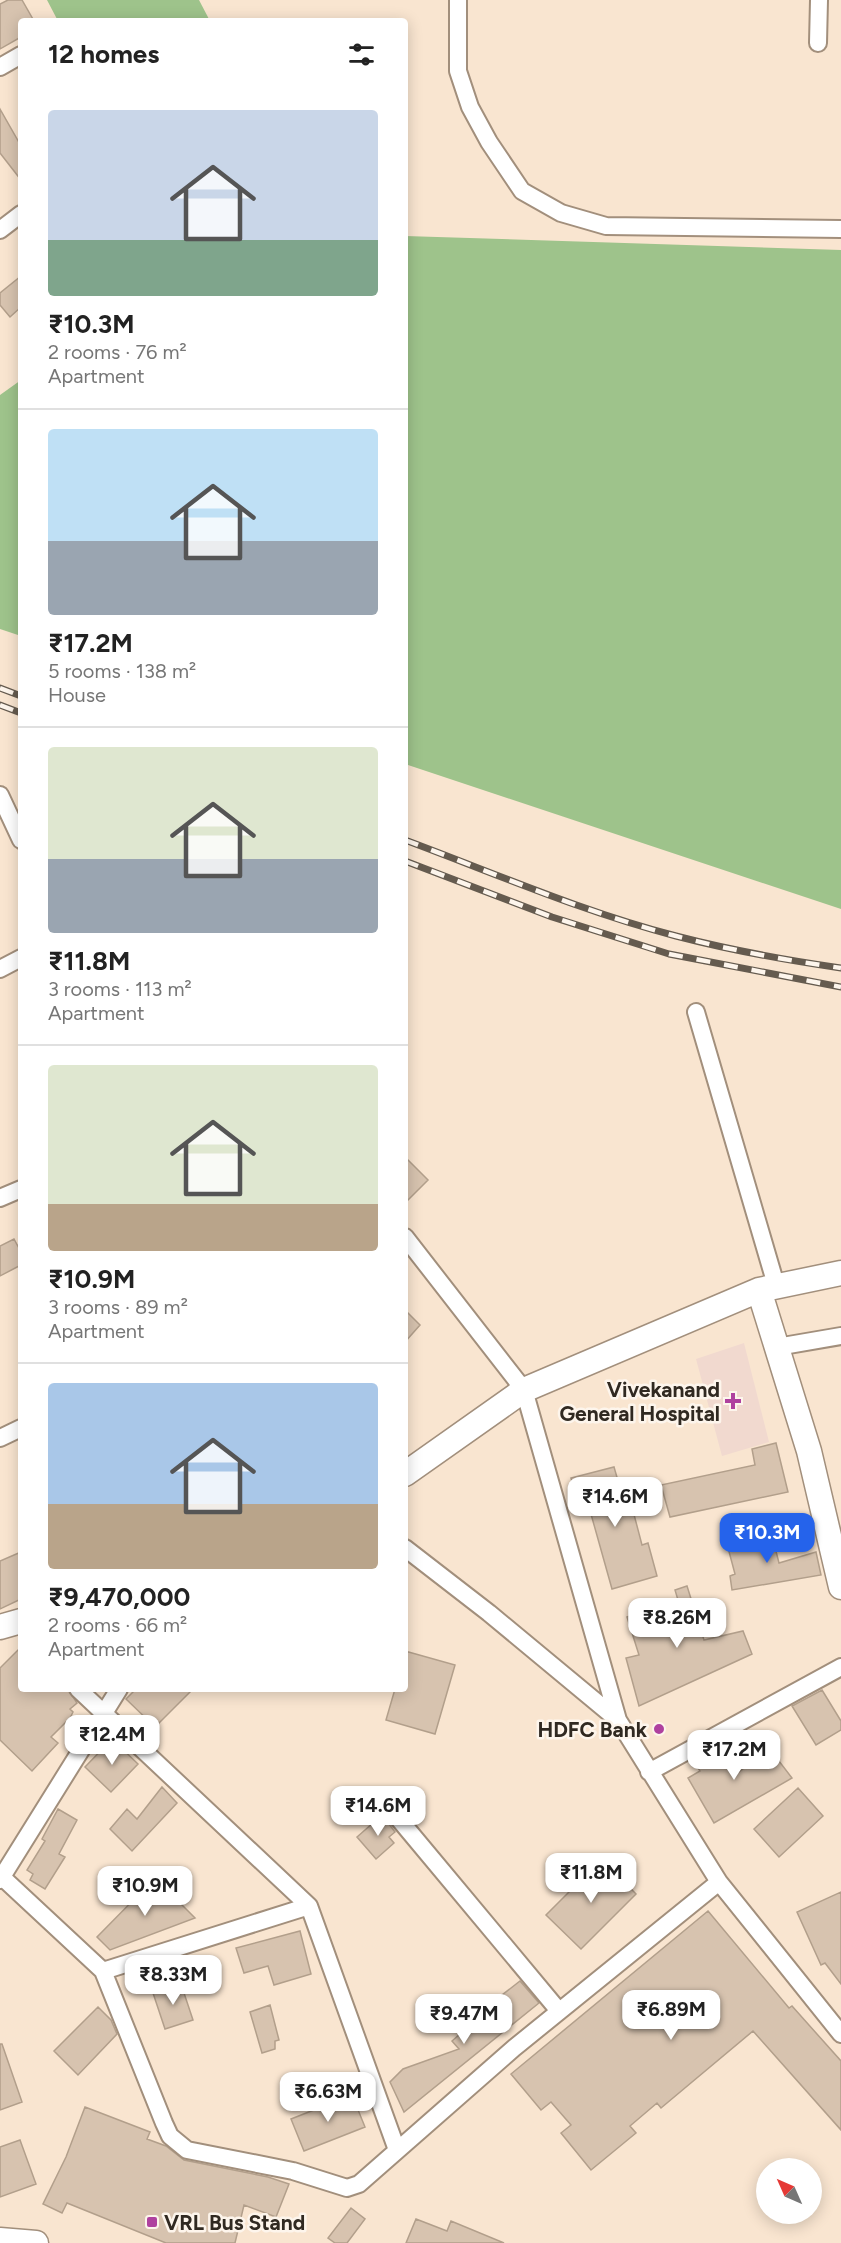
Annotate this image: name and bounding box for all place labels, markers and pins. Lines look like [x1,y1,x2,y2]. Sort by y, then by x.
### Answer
place label: Vivekanand General Hospital [559,1377,720,1426]
marker: Vivekanand General Hospital [724,1392,742,1410]
pin: ₹14.6M [566,1477,664,1528]
pin: ₹10.3M [718,1513,816,1564]
pin: ₹8.26M [628,1598,726,1649]
pin: ₹12.4M [63,1715,161,1766]
place label: HDFC Bank [537,1717,648,1742]
marker: HDFC Bank [652,1722,666,1736]
pin: ₹17.2M [685,1730,783,1781]
pin: ₹14.6M [329,1786,427,1837]
pin: ₹11.8M [542,1853,640,1904]
pin: ₹10.9M [96,1866,194,1917]
pin: ₹8.33M [124,1955,222,2006]
pin: ₹6.89M [622,1990,720,2041]
pin: ₹9.47M [415,1994,513,2045]
pin: ₹6.63M [279,2072,377,2123]
place label: VRL Bus Stand [164,2210,305,2235]
marker: VRL Bus Stand [145,2215,159,2229]

